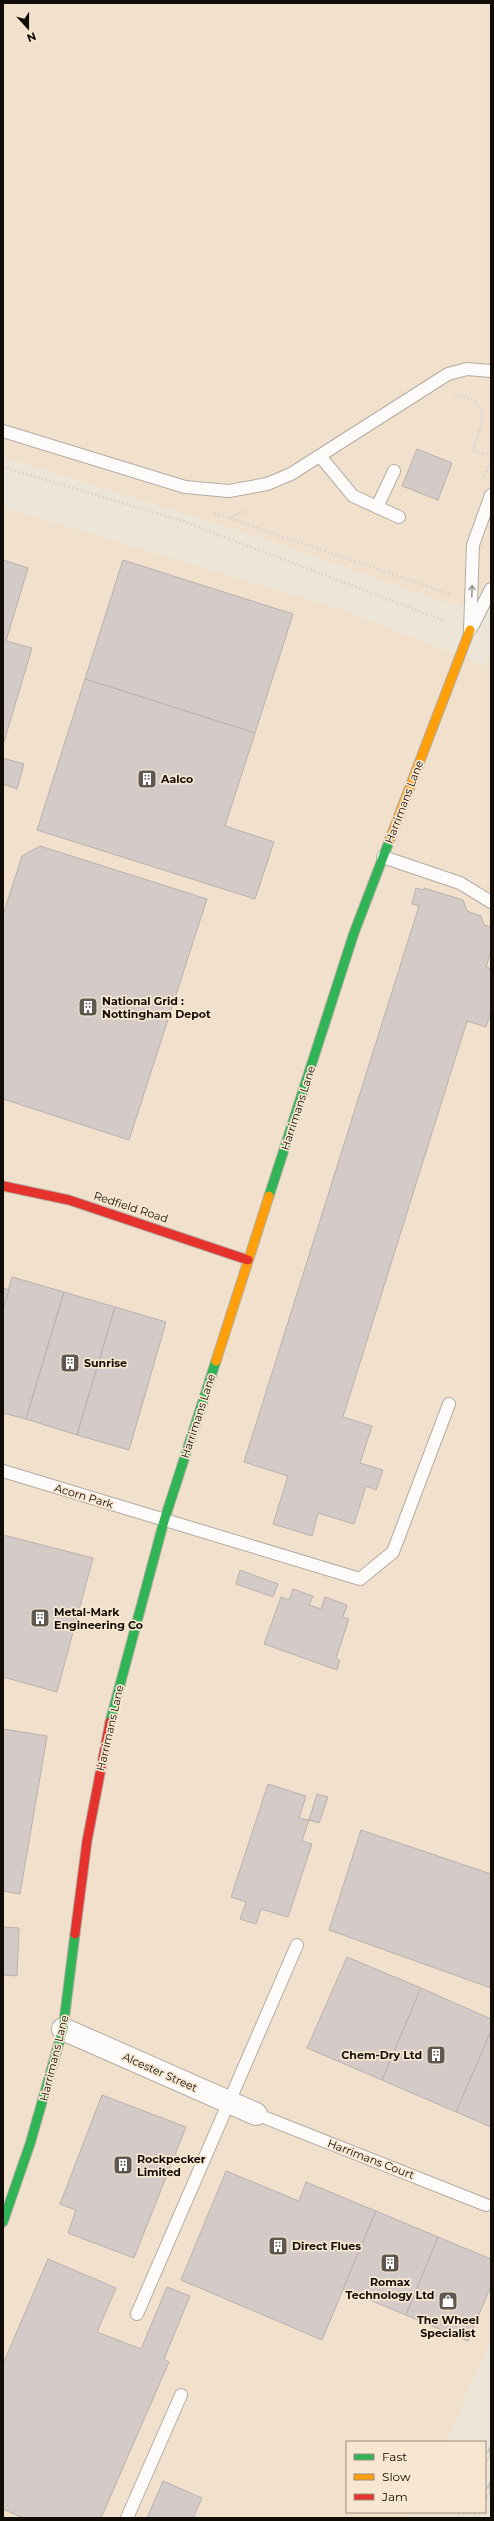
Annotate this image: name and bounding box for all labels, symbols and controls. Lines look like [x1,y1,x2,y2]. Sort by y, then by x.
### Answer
north arrow [8,8,48,48]
text: N [25,29,38,45]
one-way arrow [468,585,476,598]
street label: Harrimans Lane [382,758,426,846]
building icon: Aalco [136,768,158,790]
place label: Aalco [160,772,193,786]
place label: National Grid : Nottingham Depot [102,994,211,1021]
building icon: National Grid : Nottingham Depot [77,996,99,1018]
street label: Harrimans Lane [278,1064,318,1152]
street label: Redfield Road [92,1188,170,1226]
building icon: Sunrise [59,1352,81,1374]
place label: Sunrise [84,1356,127,1370]
street label: Harrimans Lane [178,1372,218,1460]
street label: Acorn Park [53,1480,115,1512]
place label: Metal-Mark Engineering Co [54,1605,143,1632]
building icon: Metal-Mark Engineering Co [29,1607,51,1629]
street label: Harrimans Lane [93,1683,127,1772]
street label: Harrimans Lane [37,2013,72,2102]
building icon: Chem-Dry Ltd [425,2044,447,2066]
place label: Chem-Dry Ltd [341,2048,422,2062]
street label: Alcester Street [120,2049,200,2095]
street label: Harrimans Court [326,2136,417,2182]
place label: Rockpecker Limited [137,2152,206,2179]
building icon: Rockpecker Limited [112,2154,134,2176]
building icon: Direct Flues [267,2235,289,2257]
place label: Direct Flues [292,2239,361,2253]
building icon: Romax Technology Ltd [379,2252,401,2274]
place label: Romax Technology Ltd [346,2275,434,2302]
shop icon: The Wheel Specialist [437,2290,459,2312]
place label: The Wheel Specialist [417,2313,479,2340]
legend [346,2441,486,2513]
text: Fast [382,2449,407,2464]
text: Slow [382,2469,411,2484]
text: Jam [381,2489,408,2504]

